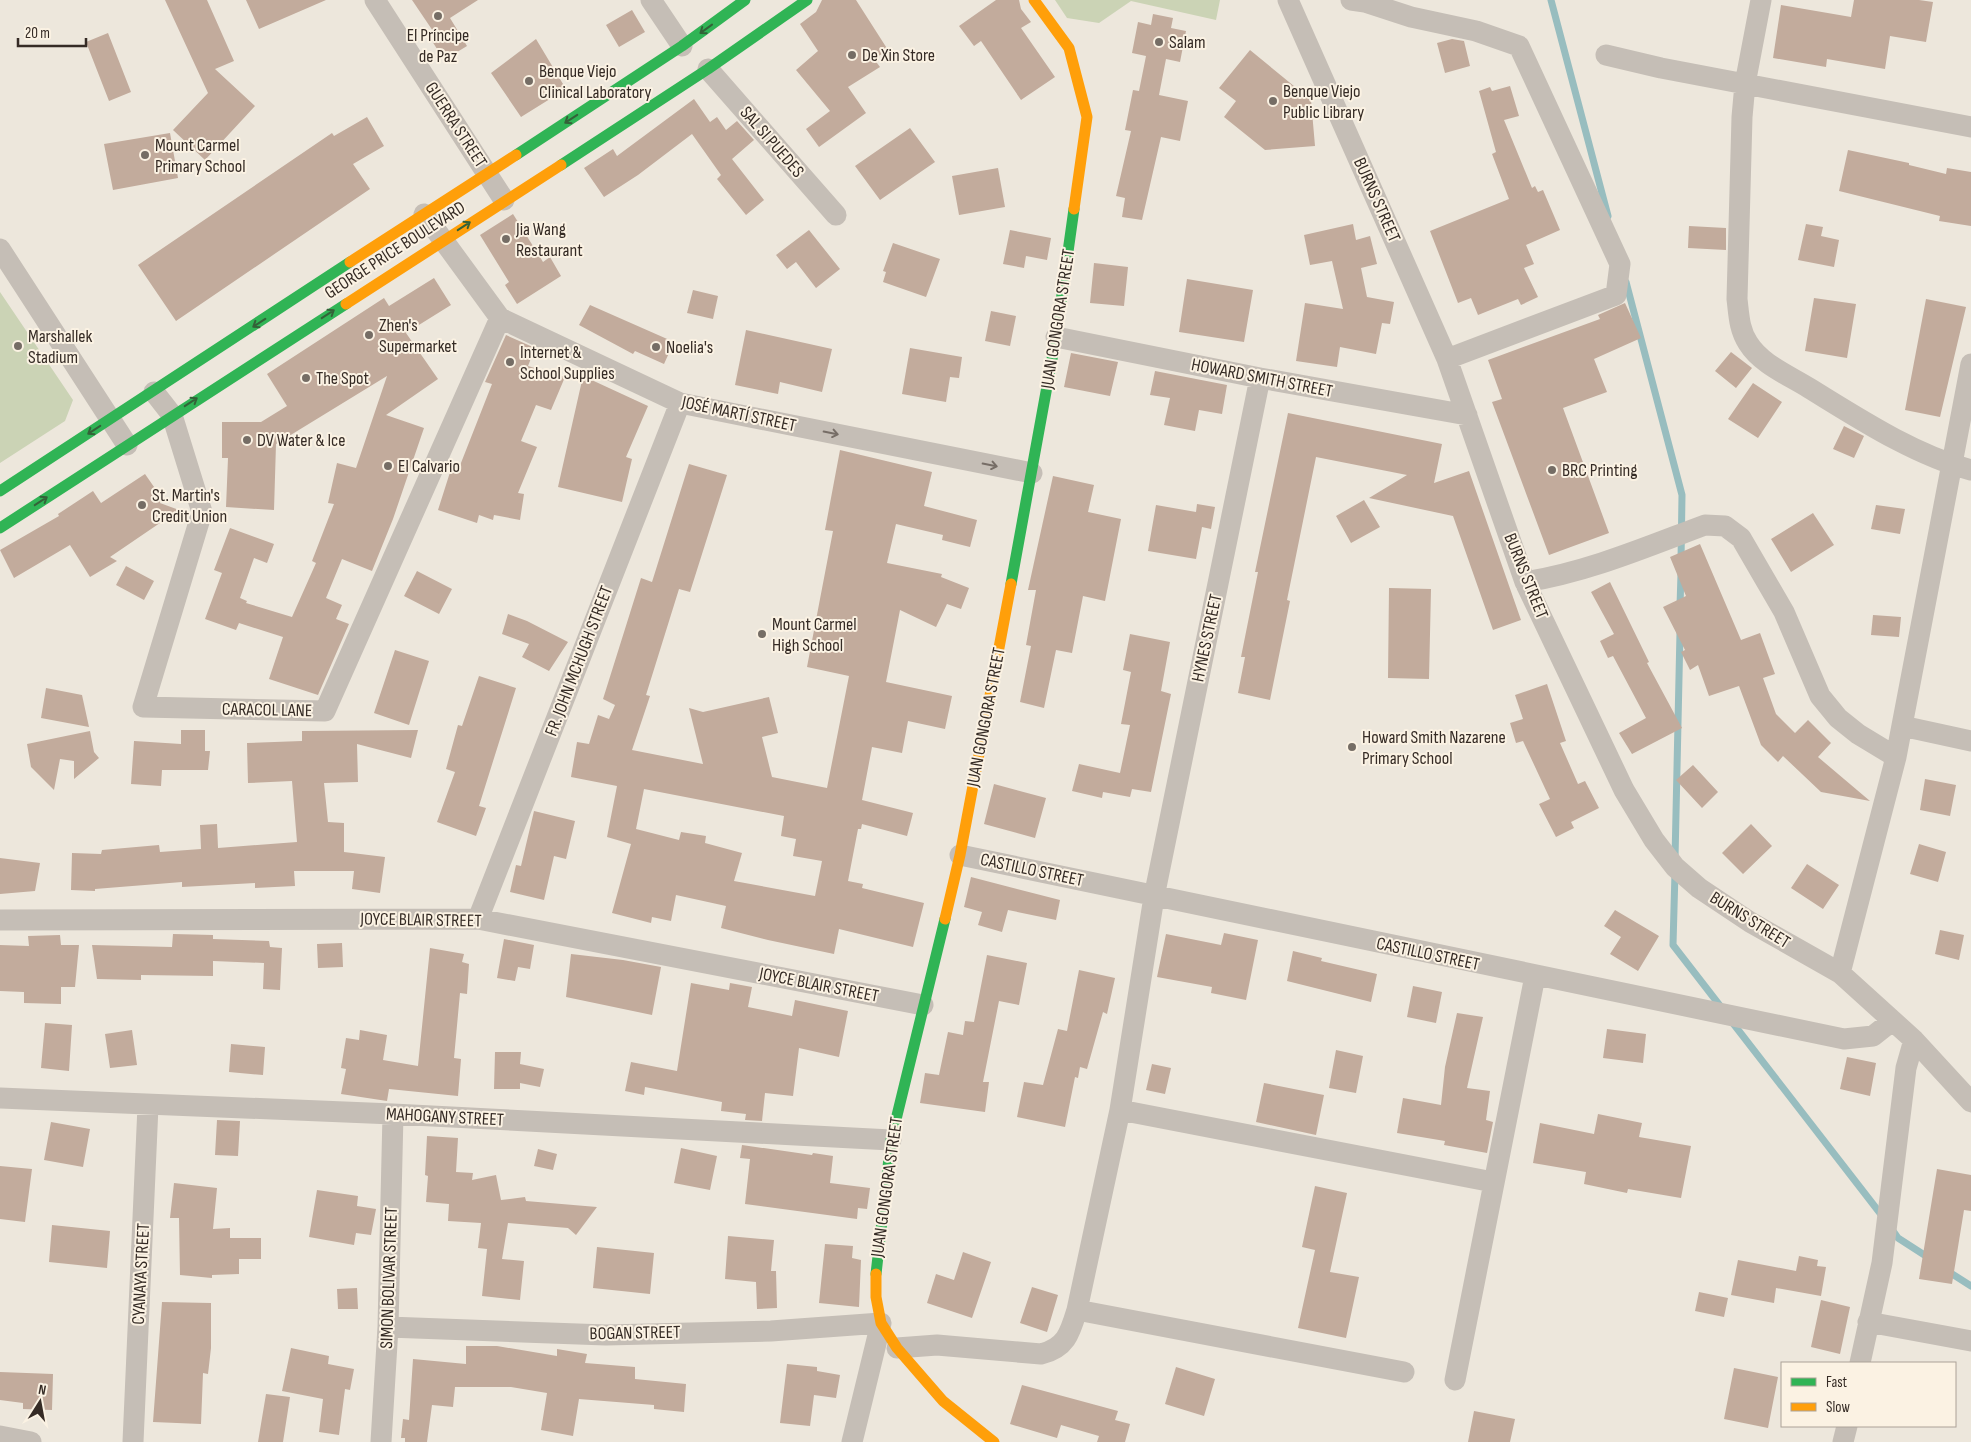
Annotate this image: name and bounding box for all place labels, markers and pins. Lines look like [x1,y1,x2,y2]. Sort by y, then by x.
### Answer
marker: El Príncipe de Paz [432,10,444,22]
place label: El Príncipe de Paz [407,25,469,67]
place label: Salam [1169,32,1205,53]
marker: Salam [1153,36,1165,48]
place label: De Xin Store [862,45,935,66]
marker: De Xin Store [846,49,858,61]
place label: Benque Viejo Clinical Laboratory [539,61,651,103]
marker: Benque Viejo Clinical Laboratory [523,75,535,87]
place label: Benque Viejo Public Library [1283,81,1364,123]
marker: Benque Viejo Public Library [1267,95,1279,107]
place label: Mount Carmel Primary School [155,135,246,177]
marker: Mount Carmel Primary School [139,149,151,161]
place label: Jia Wang Restaurant [515,219,583,261]
marker: Jia Wang Restaurant [500,233,512,245]
place label: Zhen's Supermarket [379,315,458,357]
place label: Marshallek Stadium [28,326,93,368]
marker: Zhen's Supermarket [363,329,375,341]
place label: Noelia's [666,337,713,358]
marker: Marshallek Stadium [12,340,24,352]
marker: Noelia's [650,341,662,353]
place label: Internet & School Supplies [520,342,615,384]
marker: Internet & School Supplies [504,356,516,368]
place label: The Spot [316,368,370,389]
marker: The Spot [300,372,312,384]
place label: DV Water & Ice [257,430,345,451]
marker: DV Water & Ice [241,434,253,446]
place label: El Calvario [398,456,460,477]
marker: El Calvario [382,460,394,472]
place label: BRC Printing [1562,460,1637,481]
marker: BRC Printing [1546,464,1558,476]
place label: St. Martin's Credit Union [152,485,227,527]
marker: St. Martin's Credit Union [136,499,148,511]
place label: Mount Carmel High School [772,614,857,656]
marker: Mount Carmel High School [756,628,768,640]
place label: Howard Smith Nazarene Primary School [1362,727,1506,769]
marker: Howard Smith Nazarene Primary School [1346,741,1358,753]

